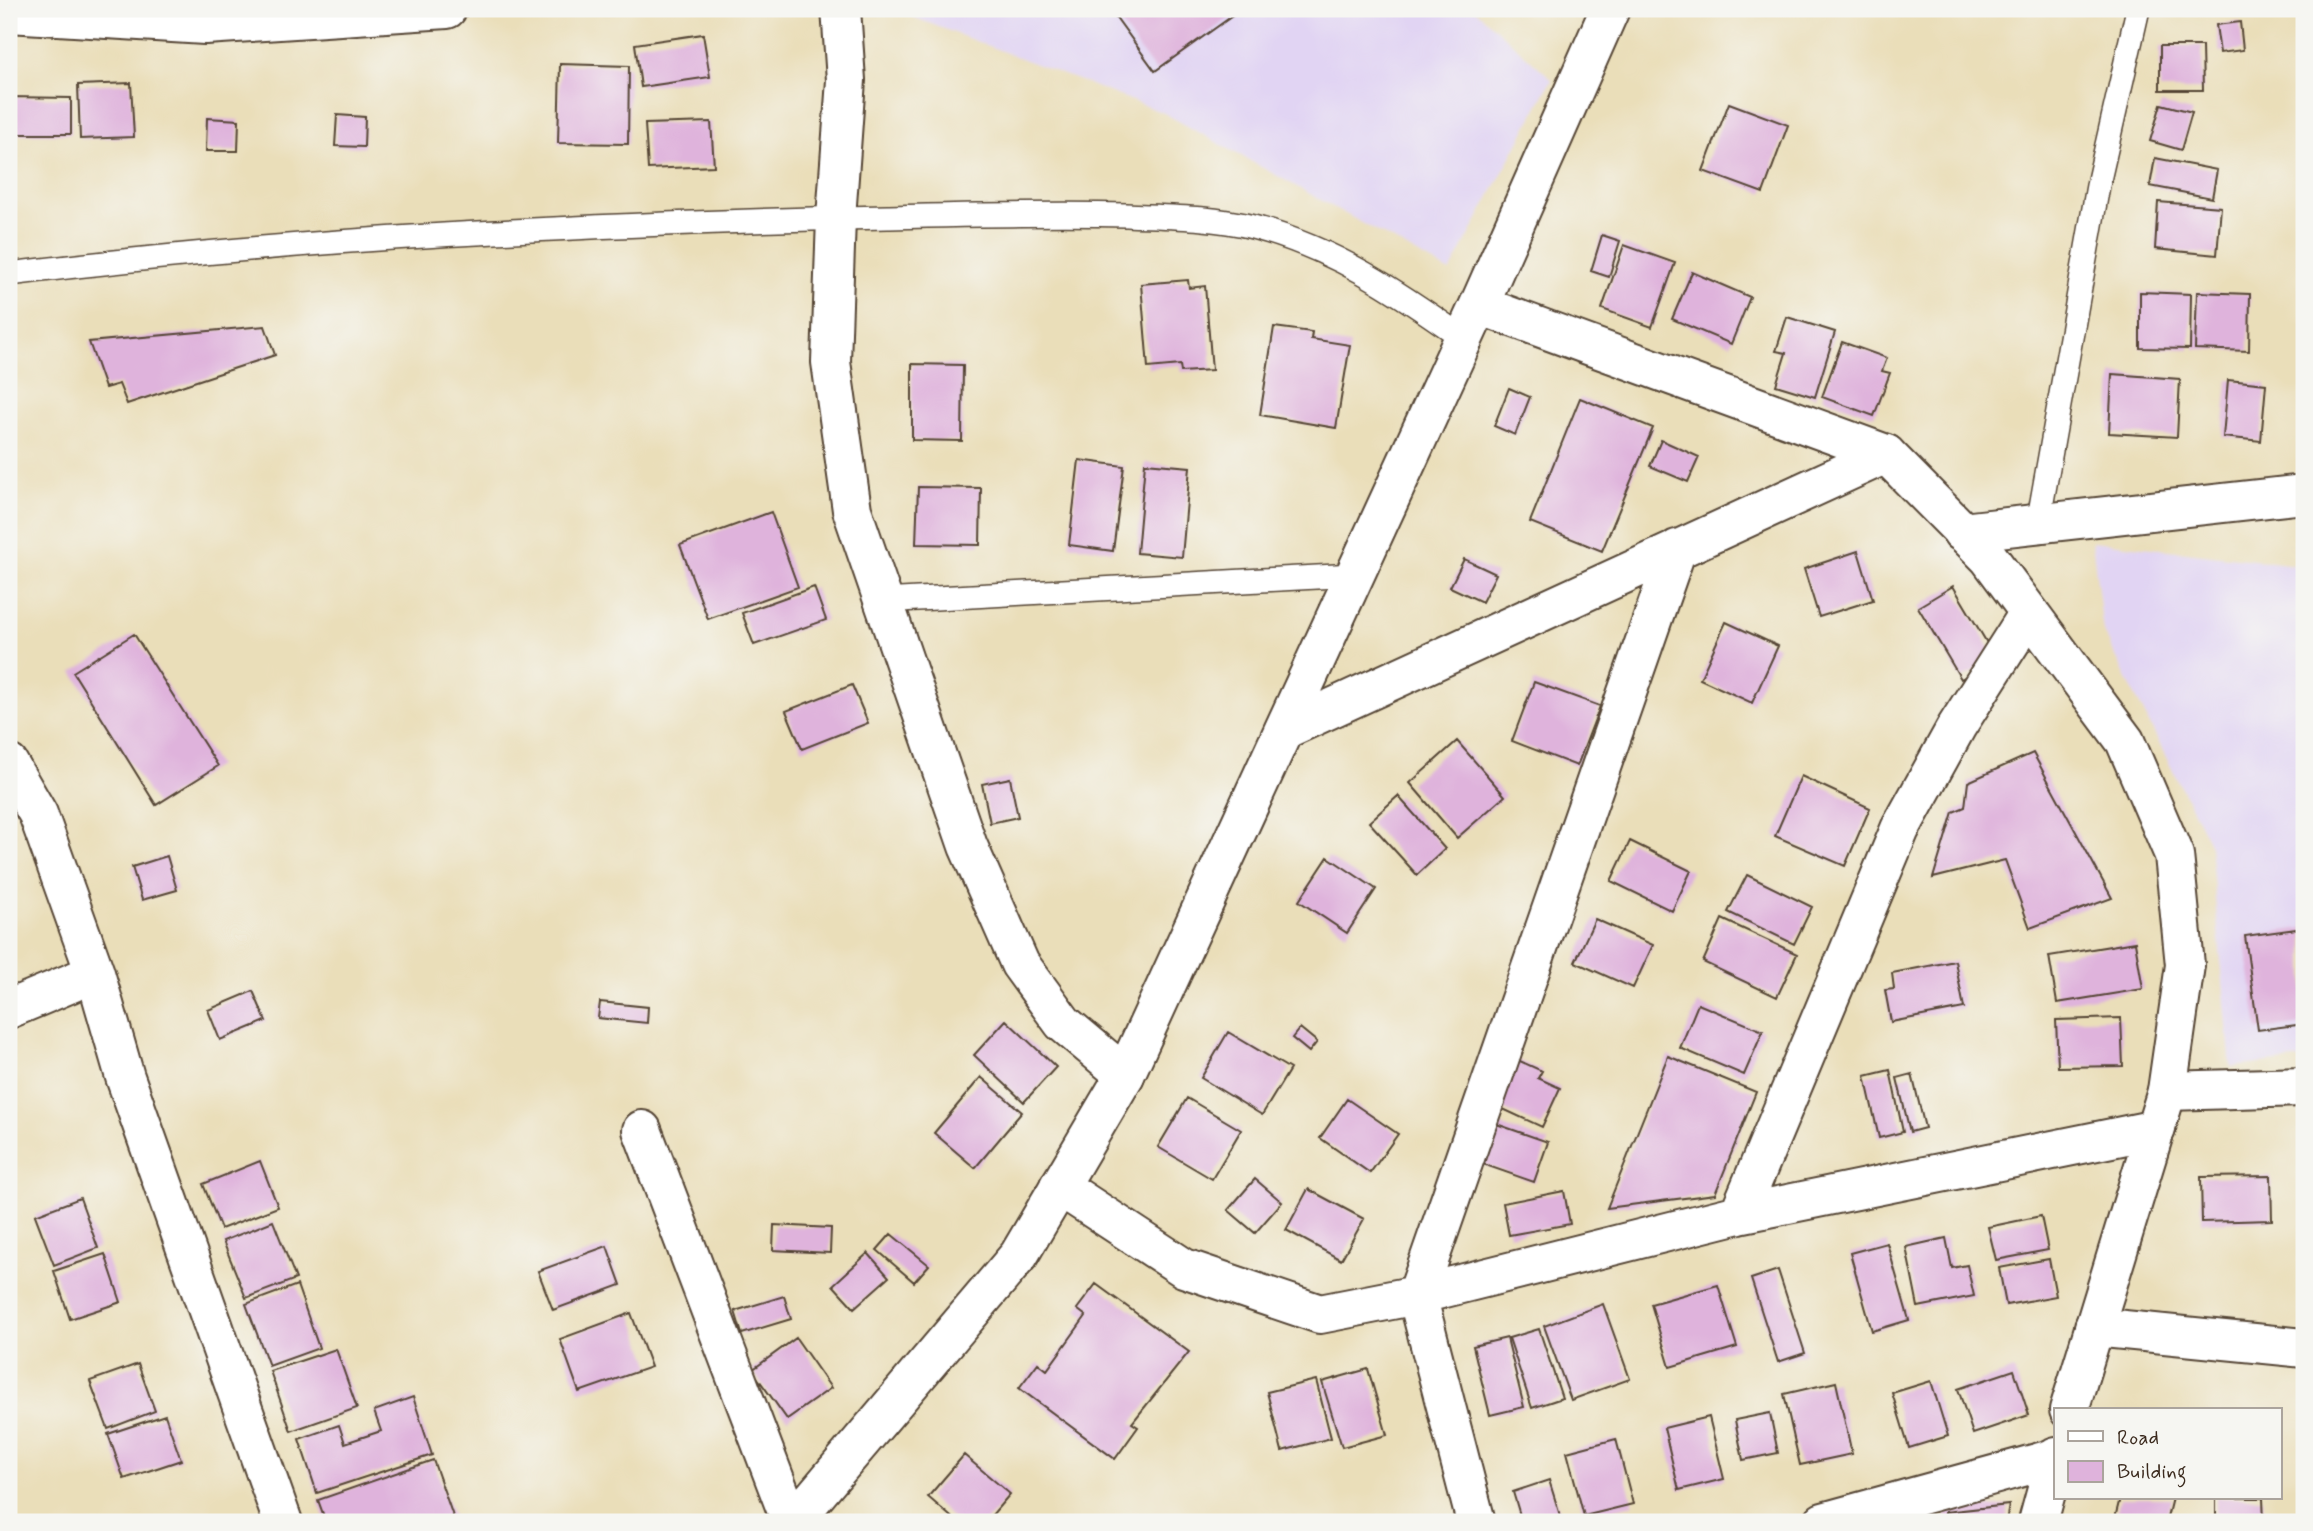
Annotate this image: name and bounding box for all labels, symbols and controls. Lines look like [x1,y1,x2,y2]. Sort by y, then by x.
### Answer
legend [2054,1408,2282,1500]
text: Road [2117,1424,2159,1452]
text: Building [2117,1458,2187,1488]

